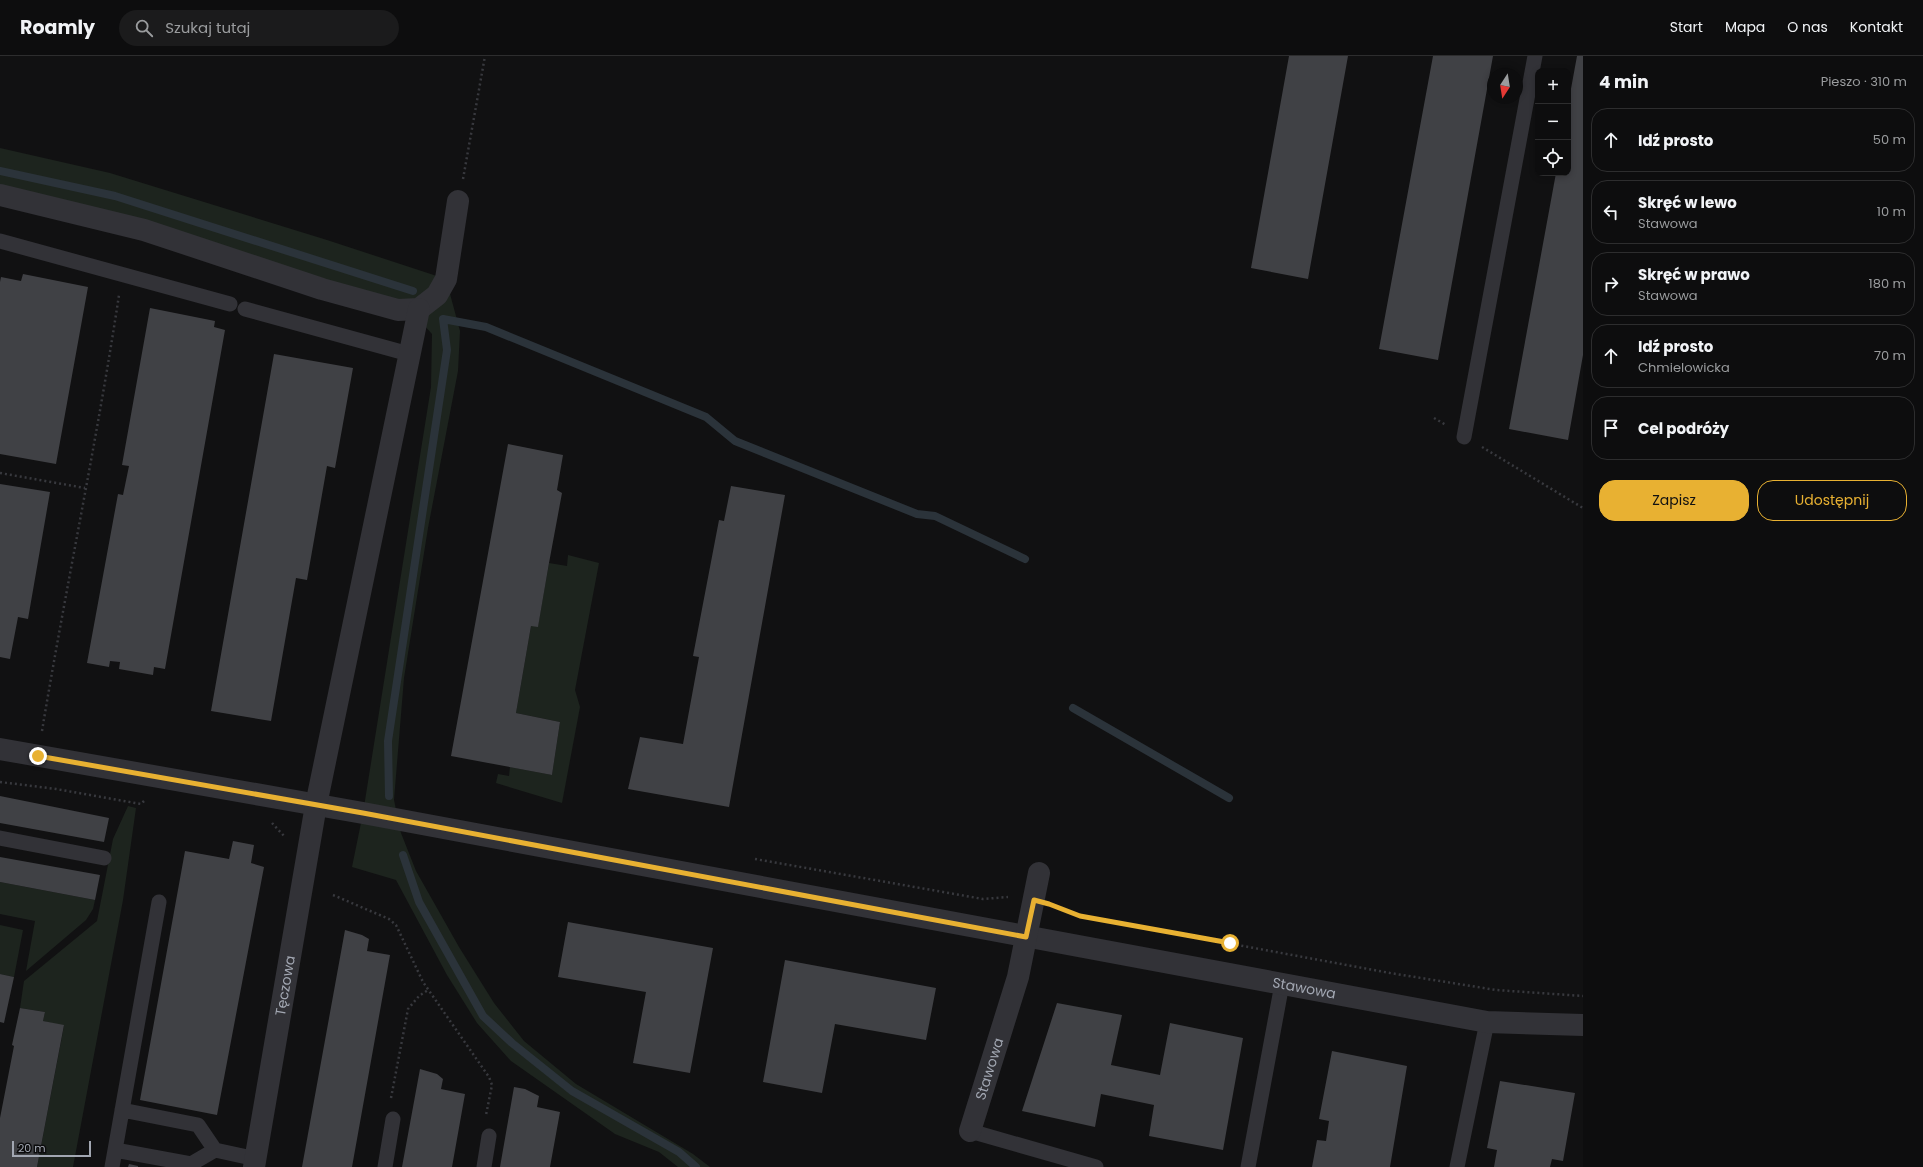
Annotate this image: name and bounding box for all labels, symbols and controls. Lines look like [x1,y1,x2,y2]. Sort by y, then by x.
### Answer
search box [119,10,399,46]
text: Roamly [20,14,95,41]
icon: search [133,17,155,39]
text: Szukaj tutaj [165,17,250,38]
text: Start [1670,17,1703,37]
text: Mapa [1725,17,1765,37]
text: O nas [1787,17,1828,37]
text: Kontakt [1850,17,1903,37]
north arrow [1487,68,1523,104]
map controls [1535,68,1571,176]
button: + [1535,68,1571,104]
text: 4 min [1599,70,1649,94]
text: Pieszo · 310 m [1821,72,1907,91]
button: − [1535,104,1571,140]
icon: ahead [1600,129,1622,151]
text: Idź prosto [1638,130,1713,151]
text: 50 m [1873,130,1906,149]
button: locate [1535,140,1571,176]
text: Skręć w lewo [1638,192,1737,213]
icon: left [1600,201,1622,223]
text: 10 m [1877,202,1906,221]
text: Stawowa [1638,214,1698,233]
text: Skręć w prawo [1638,264,1750,285]
icon: right [1600,273,1622,295]
text: 180 m [1869,274,1906,293]
text: Stawowa [1638,286,1698,305]
text: Idź prosto [1638,336,1713,357]
icon: ahead [1600,345,1622,367]
text: 70 m [1874,346,1906,365]
text: Chmielowicka [1638,358,1730,377]
icon: arrive [1600,417,1622,439]
text: Cel podróży [1638,418,1729,439]
button: Zapisz [1599,480,1749,521]
button: Udostępnij [1757,480,1907,521]
route end [29,747,47,765]
route start [1221,934,1239,952]
street label: Tęczowa [270,954,300,1017]
street label: Stawowa [1271,972,1338,1004]
street label: Stawowa [970,1035,1008,1103]
scale bar [12,1139,91,1158]
text: 20 m [18,1140,46,1156]

